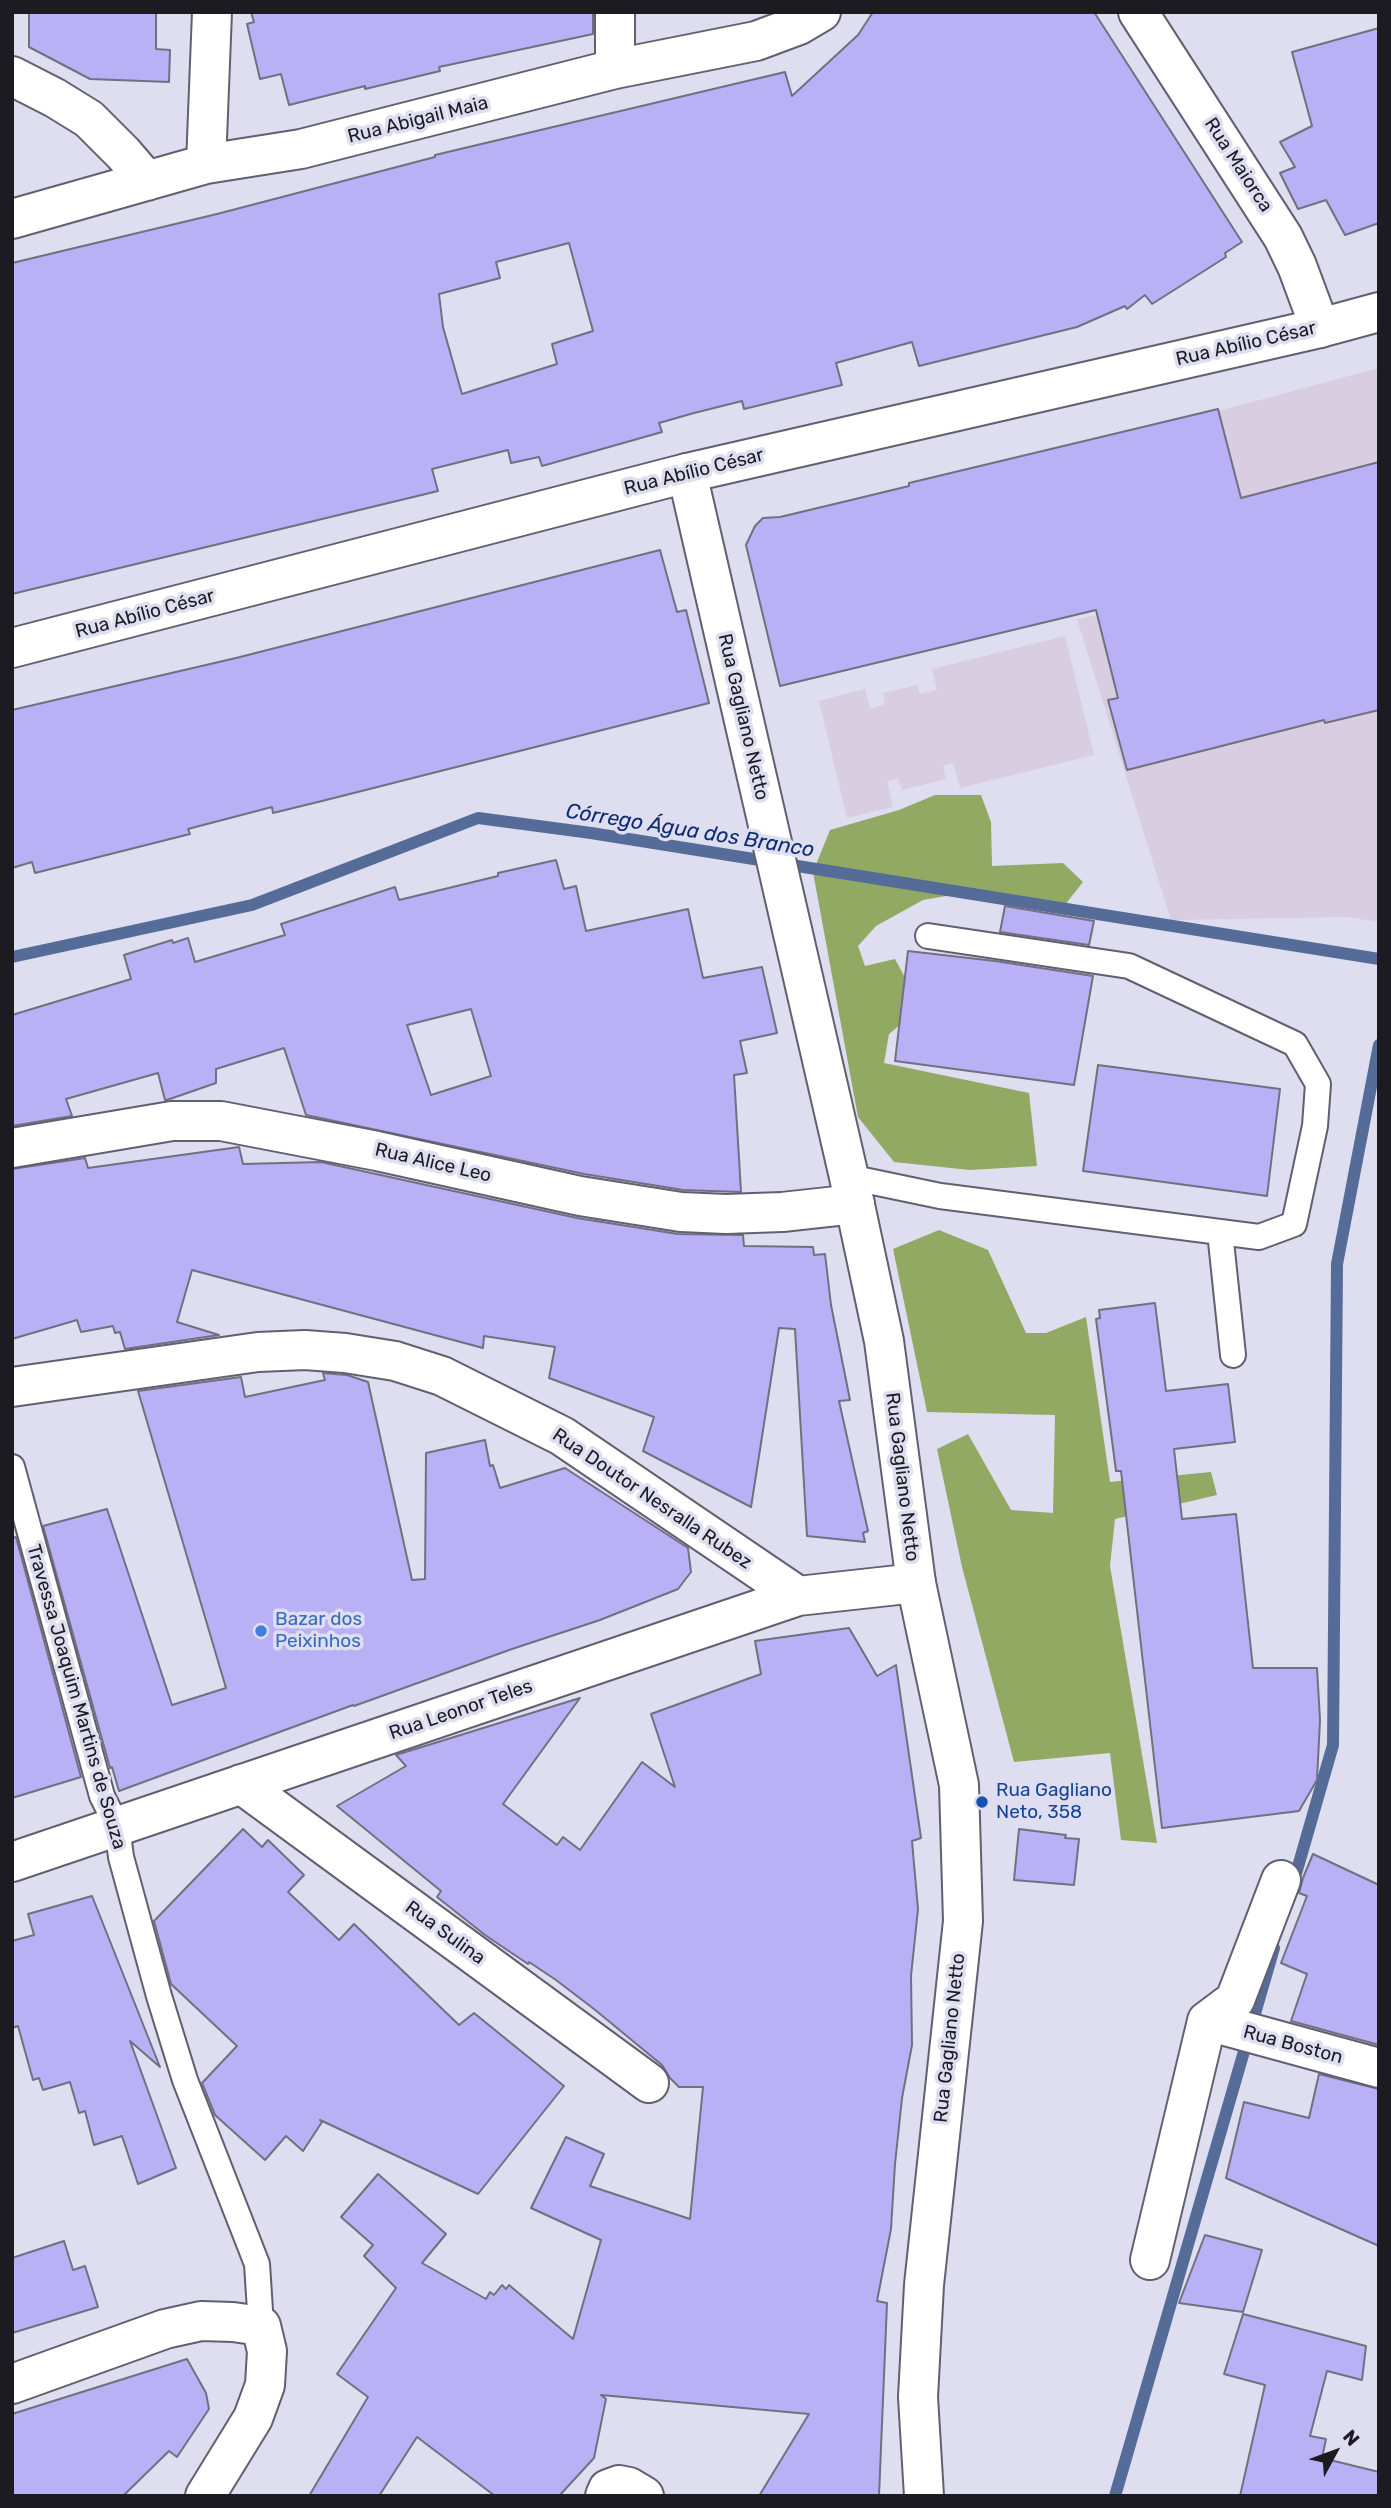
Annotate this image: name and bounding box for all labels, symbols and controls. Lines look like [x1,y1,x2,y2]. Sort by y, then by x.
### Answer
street label: Rua Abigail Maia [345,92,491,148]
street label: Rua Maiorca [1199,113,1277,217]
street label: Rua Abílio César [1174,317,1318,371]
street label: Rua Abílio César [622,444,766,500]
street label: Rua Abílio César [73,584,217,644]
street label: Rua Gagliano Netto [713,632,773,802]
water label: Córrego Água dos Branco [564,799,816,863]
street label: Rua Alice Leo [373,1139,493,1187]
street label: Rua Gagliano Netto [880,1391,924,1563]
street label: Rua Doutor Nesralla Rubez [548,1424,756,1574]
street label: Travessa Joaquim Martins de Souza [21,1542,131,1852]
place label: Bazar dos Peixinhos [275,1609,362,1653]
marker: Bazar dos Peixinhos [253,1623,269,1639]
street label: Rua Leonor Teles [386,1675,536,1745]
place label: Rua Gagliano Neto, 358 [996,1780,1112,1824]
marker: Rua Gagliano Neto, 358 [974,1794,990,1810]
street label: Rua Sulina [400,1896,490,1970]
street label: Rua Gagliano Netto [930,1952,970,2124]
street label: Rua Boston [1241,2021,1345,2069]
north arrow [1300,2417,1370,2487]
text: N [1338,2425,1364,2451]

